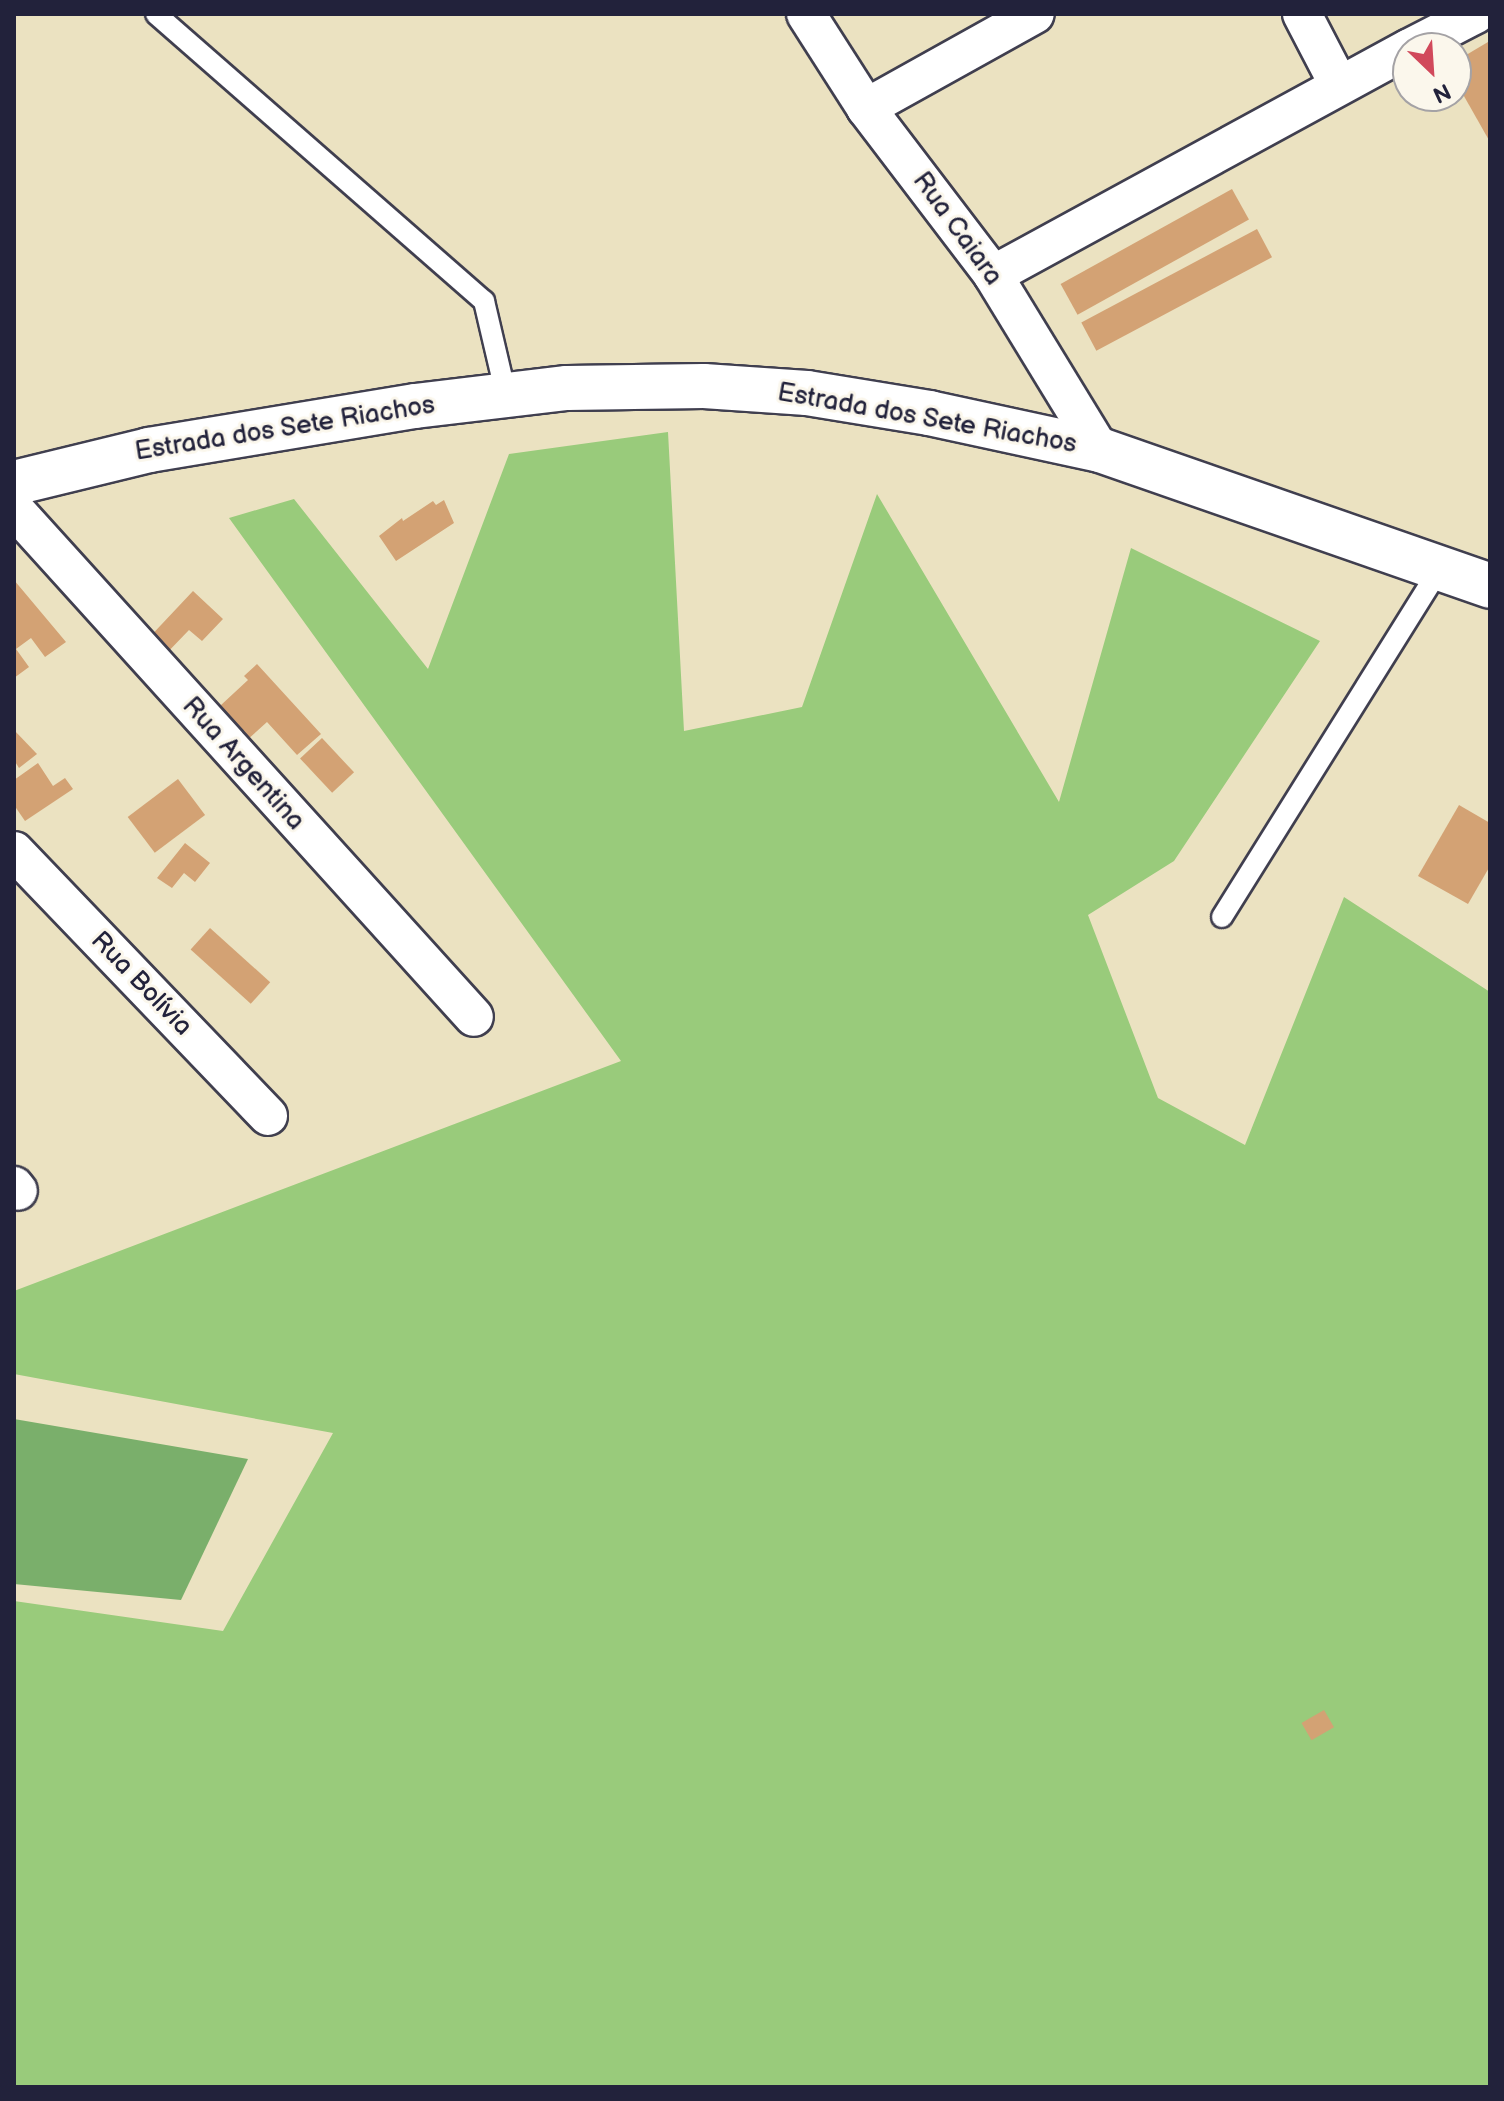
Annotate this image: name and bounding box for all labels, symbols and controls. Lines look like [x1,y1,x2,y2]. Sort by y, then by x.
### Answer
north arrow [1392,32,1472,112]
text: N [1428,77,1455,108]
street label: Rua Caiara [906,166,1008,292]
street label: Estrada dos Sete Riachos [775,377,1079,461]
street label: Estrada dos Sete Riachos [133,390,437,468]
street label: Rua Argentina [175,691,311,837]
street label: Rua Bolívia [84,925,198,1043]

